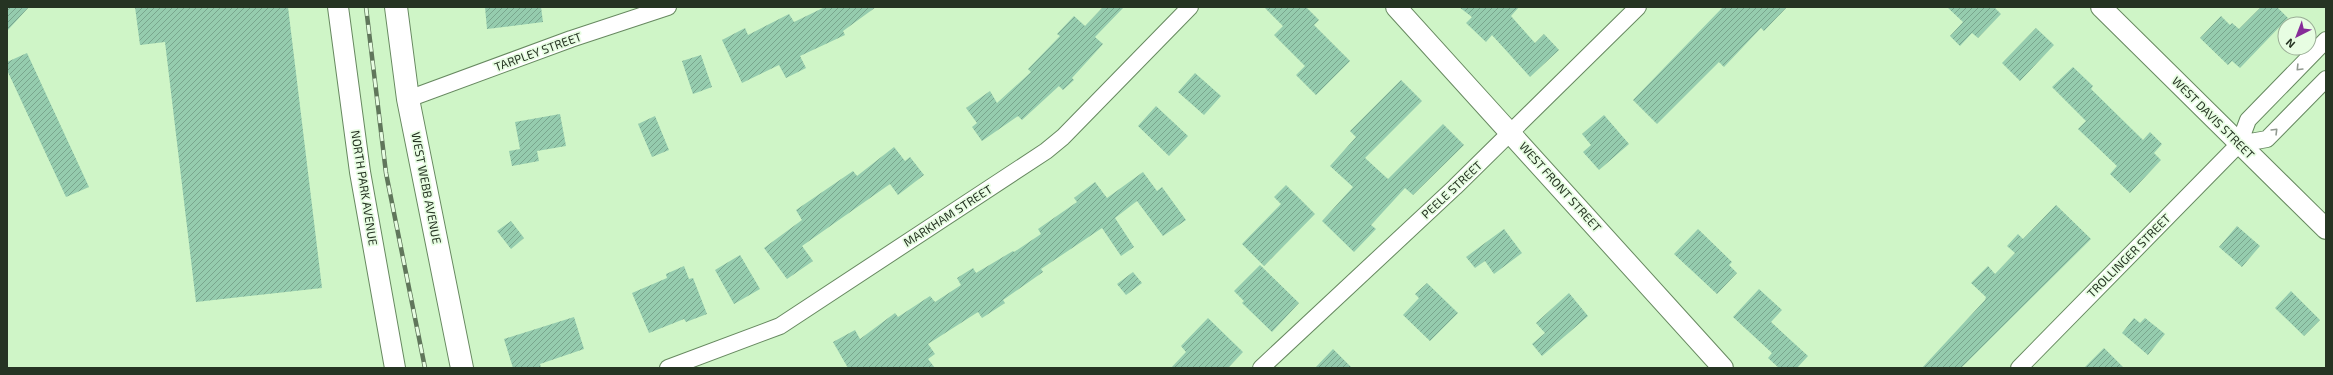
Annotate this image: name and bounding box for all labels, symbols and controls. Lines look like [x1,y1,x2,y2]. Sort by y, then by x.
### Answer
north arrow [2277,16,2317,56]
street label: TARPLEY STREET [492,29,583,73]
text: N [2283,36,2297,51]
one-way arrow [2296,63,2304,71]
street label: WEST DAVIS STREET [2170,73,2258,161]
one-way arrow [2270,128,2278,136]
street label: NORTH PARK AVENUE [349,129,381,247]
street label: WEST WEBB AVENUE [409,131,445,245]
street label: WEST FRONT STREET [1517,139,1605,234]
street label: PEELE STREET [1418,158,1484,221]
street label: MARKHAM STREET [901,181,994,249]
street label: TROLLINGER STREET [2084,211,2173,300]

